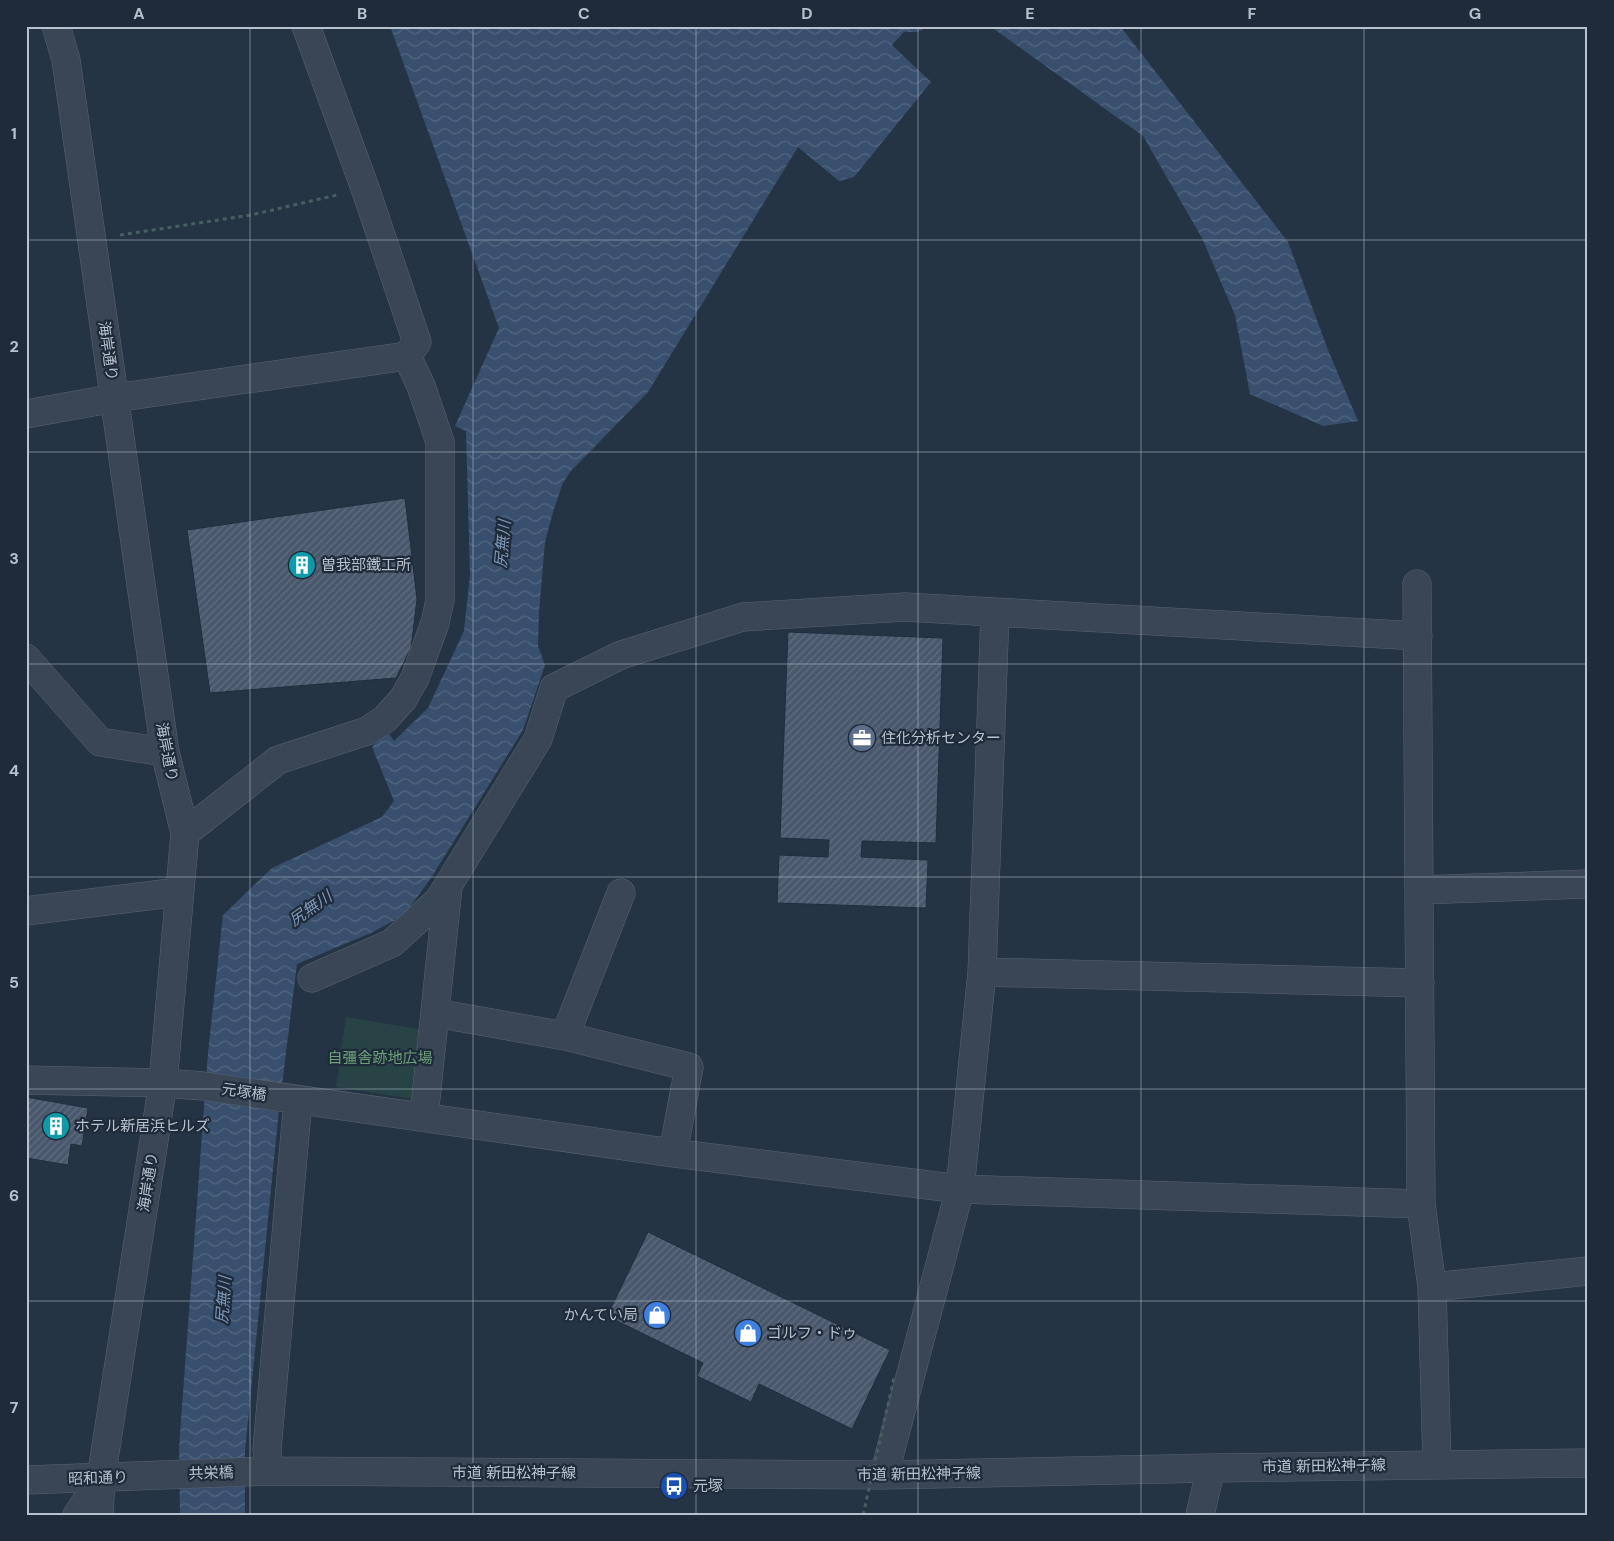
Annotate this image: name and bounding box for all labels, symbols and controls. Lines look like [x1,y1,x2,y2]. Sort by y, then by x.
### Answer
text: A [133,3,145,24]
text: B [357,3,367,24]
text: C [578,3,590,24]
text: D [801,3,813,24]
text: E [1025,3,1035,24]
text: F [1248,3,1257,24]
text: G [1469,3,1481,24]
text: 1 [11,123,17,144]
street label: 海岸通り [94,320,122,382]
text: 2 [9,336,19,357]
water label: 尻無川 [490,517,515,569]
text: 3 [9,548,19,569]
building icon: 曽我部鐵工所 [287,550,317,580]
place label: 曽我部鐵工所 [321,555,411,575]
street label: 海岸通り [151,721,183,783]
office icon: 住化分析センター [847,723,877,753]
place label: 住化分析センター [881,728,1001,748]
text: 4 [9,760,19,781]
water label: 尻無川 [285,885,338,931]
text: 5 [9,972,19,993]
park label: 自彊舎跡地広場 [327,1048,433,1068]
street label: 元塚橋 [220,1079,268,1105]
building icon: ホテル新居浜ヒルズ [41,1111,71,1141]
place label: ホテル新居浜ヒルズ [75,1116,210,1136]
street label: 海岸通り [133,1151,163,1213]
text: 6 [9,1185,19,1206]
water label: 尻無川 [211,1273,236,1325]
shop icon: かんてい局 [642,1300,672,1330]
place label: かんてい局 [564,1305,638,1325]
shop icon: ゴルフ・ドゥ [733,1318,763,1348]
place label: ゴルフ・ドゥ [767,1323,857,1343]
text: 7 [10,1397,19,1418]
street label: 市道 新田松神子線 [1262,1455,1386,1477]
street label: 共栄橋 [188,1462,234,1484]
street label: 市道 新田松神子線 [452,1463,576,1483]
street label: 市道 新田松神子線 [857,1463,981,1485]
street label: 昭和通り [68,1467,128,1489]
bus stop icon: 元塚 [659,1471,689,1501]
place label: 元塚 [693,1476,723,1496]

